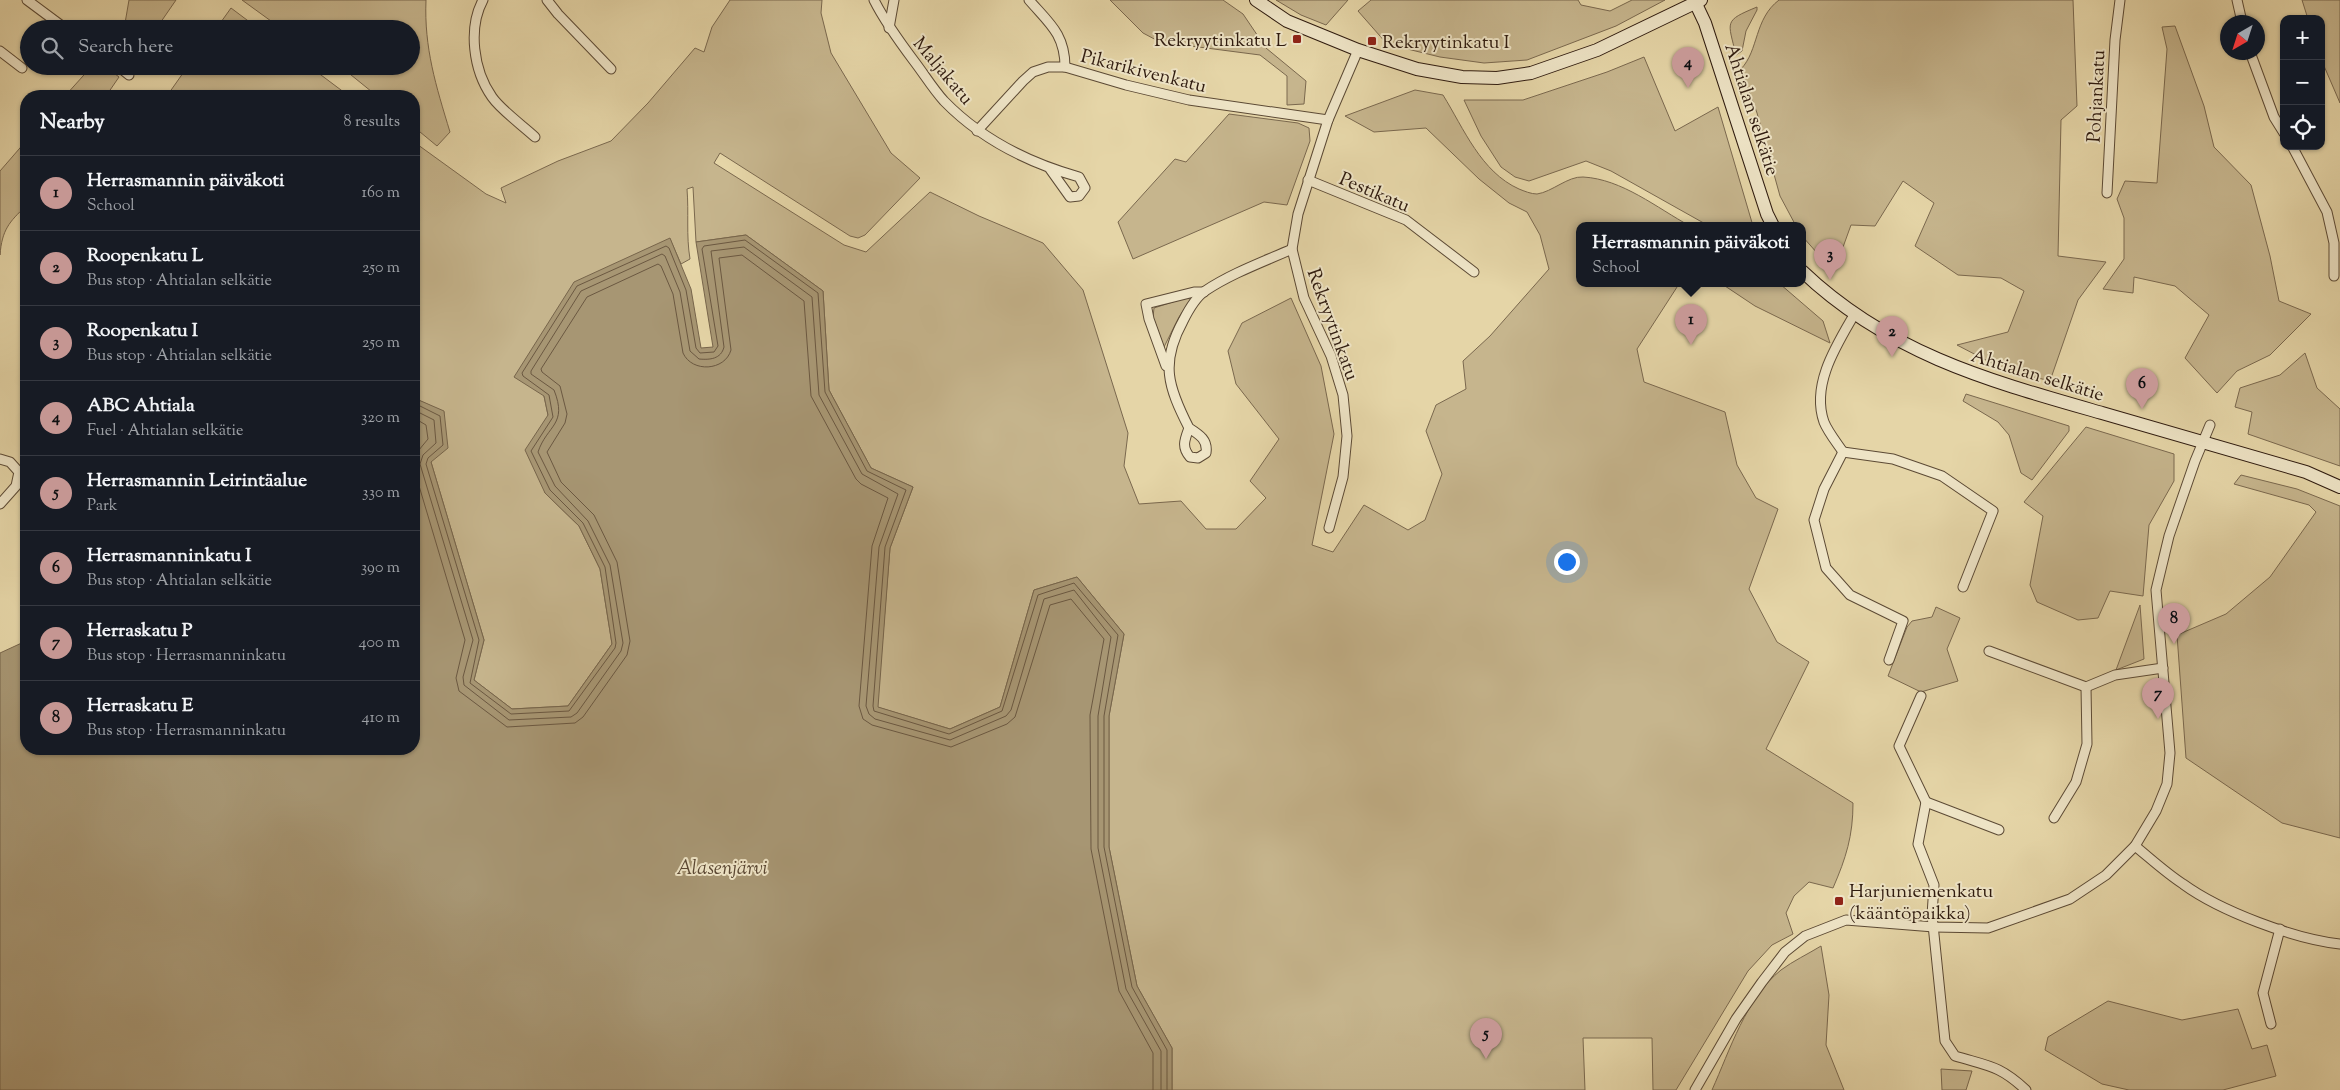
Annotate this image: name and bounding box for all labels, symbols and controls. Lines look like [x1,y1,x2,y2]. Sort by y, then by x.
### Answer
north arrow [2220,15,2265,60]
map controls [2280,15,2325,150]
button: + [2280,15,2325,60]
search box [20,20,420,75]
place label: Rekryytinkatu L [1154,28,1288,55]
place label: Rekryytinkatu I [1382,30,1510,57]
street label: Maljakatu [905,32,979,112]
marker: Rekryytinkatu L [1291,33,1303,45]
icon: search [38,34,66,62]
text: Search here [78,34,173,61]
marker: Rekryytinkatu I [1366,35,1378,47]
street label: Ahtialan selkätie [1717,40,1785,180]
street label: Pikarikivenkatu [1078,44,1209,101]
pin: 4 [1672,47,1704,88]
street label: Pohjankatu [2082,49,2113,143]
button: − [2280,60,2325,105]
button: locate [2280,105,2325,150]
text: Nearby [40,108,105,138]
text: 8 results [344,111,400,134]
street label: Pestikatu [1334,166,1414,220]
text: Herrasmannin päiväkoti [87,168,284,195]
text: 1 [53,182,59,205]
text: 160 m [362,182,400,205]
text: School [87,195,135,218]
popup [1576,222,1806,287]
text: Herrasmannin päiväkoti [1592,230,1790,257]
pin: 3 [1814,239,1846,280]
text: Roopenkatu L [87,243,203,270]
text: 2 [52,257,60,280]
text: 250 m [362,257,400,280]
text: School [1592,257,1640,280]
street label: Rekryytinkatu [1299,265,1364,385]
text: Bus stop · Ahtialan selkätie [87,270,272,293]
pin: 1 [1675,304,1707,345]
pin: 2 [1876,316,1908,357]
text: Roopenkatu I [87,318,198,345]
text: 3 [53,332,59,355]
text: 250 m [362,332,400,355]
street label: Ahtialan selkätie [1967,343,2107,409]
text: Bus stop · Ahtialan selkätie [87,345,272,368]
pin: 6 [2126,368,2158,409]
text: ABC Ahtiala [87,393,195,420]
text: 4 [52,407,60,430]
text: 320 m [361,407,400,430]
text: Fuel · Ahtialan selkätie [87,420,243,443]
text: Herrasmannin Leirintäalue [87,468,307,495]
text: 5 [53,482,59,505]
text: 330 m [362,482,400,505]
text: Park [87,495,118,518]
text: Herrasmanninkatu I [87,543,252,570]
your location [1554,549,1580,575]
text: 6 [52,557,60,580]
text: 390 m [361,557,400,580]
text: Bus stop · Ahtialan selkätie [87,570,272,593]
pin: 8 [2158,603,2190,644]
text: Herraskatu P [87,618,193,645]
text: 7 [52,632,60,655]
text: 400 m [359,632,400,655]
text: Bus stop · Herrasmanninkatu [87,645,286,668]
pin: 7 [2142,678,2174,719]
text: Herraskatu E [87,693,193,720]
text: 8 [52,707,60,730]
text: 410 m [362,707,400,730]
text: Bus stop · Herrasmanninkatu [87,720,286,743]
water label: Alasenjärvi [676,855,768,884]
place label: Harjuniemenkatu (kääntöpaikka) [1849,879,1993,928]
marker: Harjuniemenkatu (kääntöpaikka) [1833,895,1845,907]
pin: 5 [1470,1018,1502,1059]

